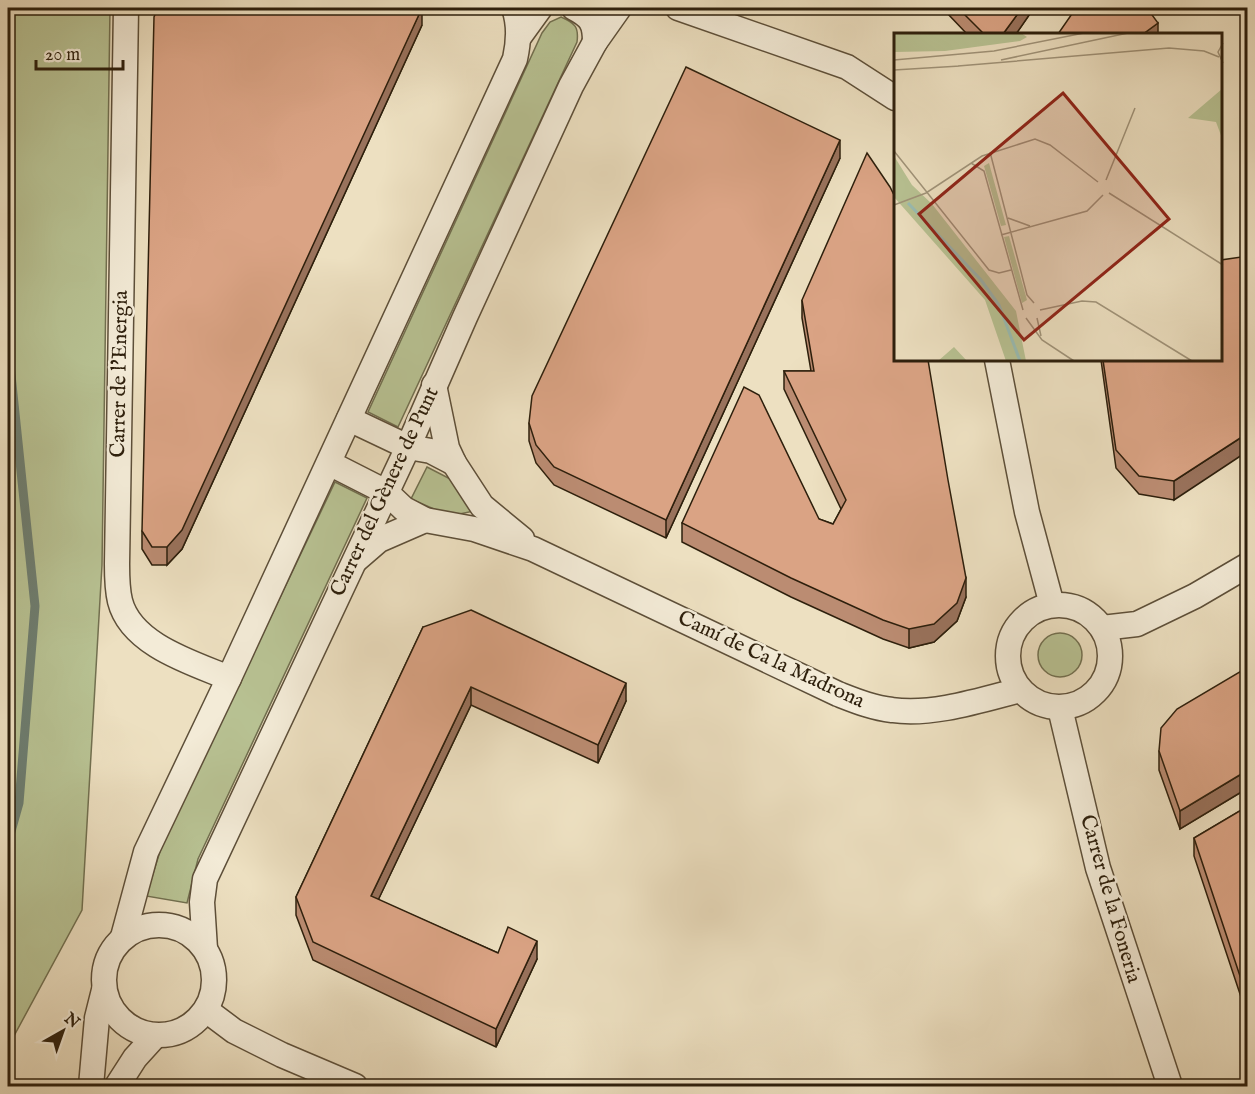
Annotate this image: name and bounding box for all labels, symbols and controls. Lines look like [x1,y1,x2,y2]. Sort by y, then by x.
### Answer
scale bar [36,33,123,71]
inset map [894,33,1222,362]
text: 20 m [45,44,80,67]
street label: Carrer de l'Energia [105,289,135,458]
street label: Carrer del Gènere de Punt [324,383,446,601]
street label: Camí de Ca la Madrona [673,605,870,716]
street label: Carrer de la Foneria [1073,812,1147,987]
north arrow [33,1001,93,1061]
text: N [59,1008,83,1033]

